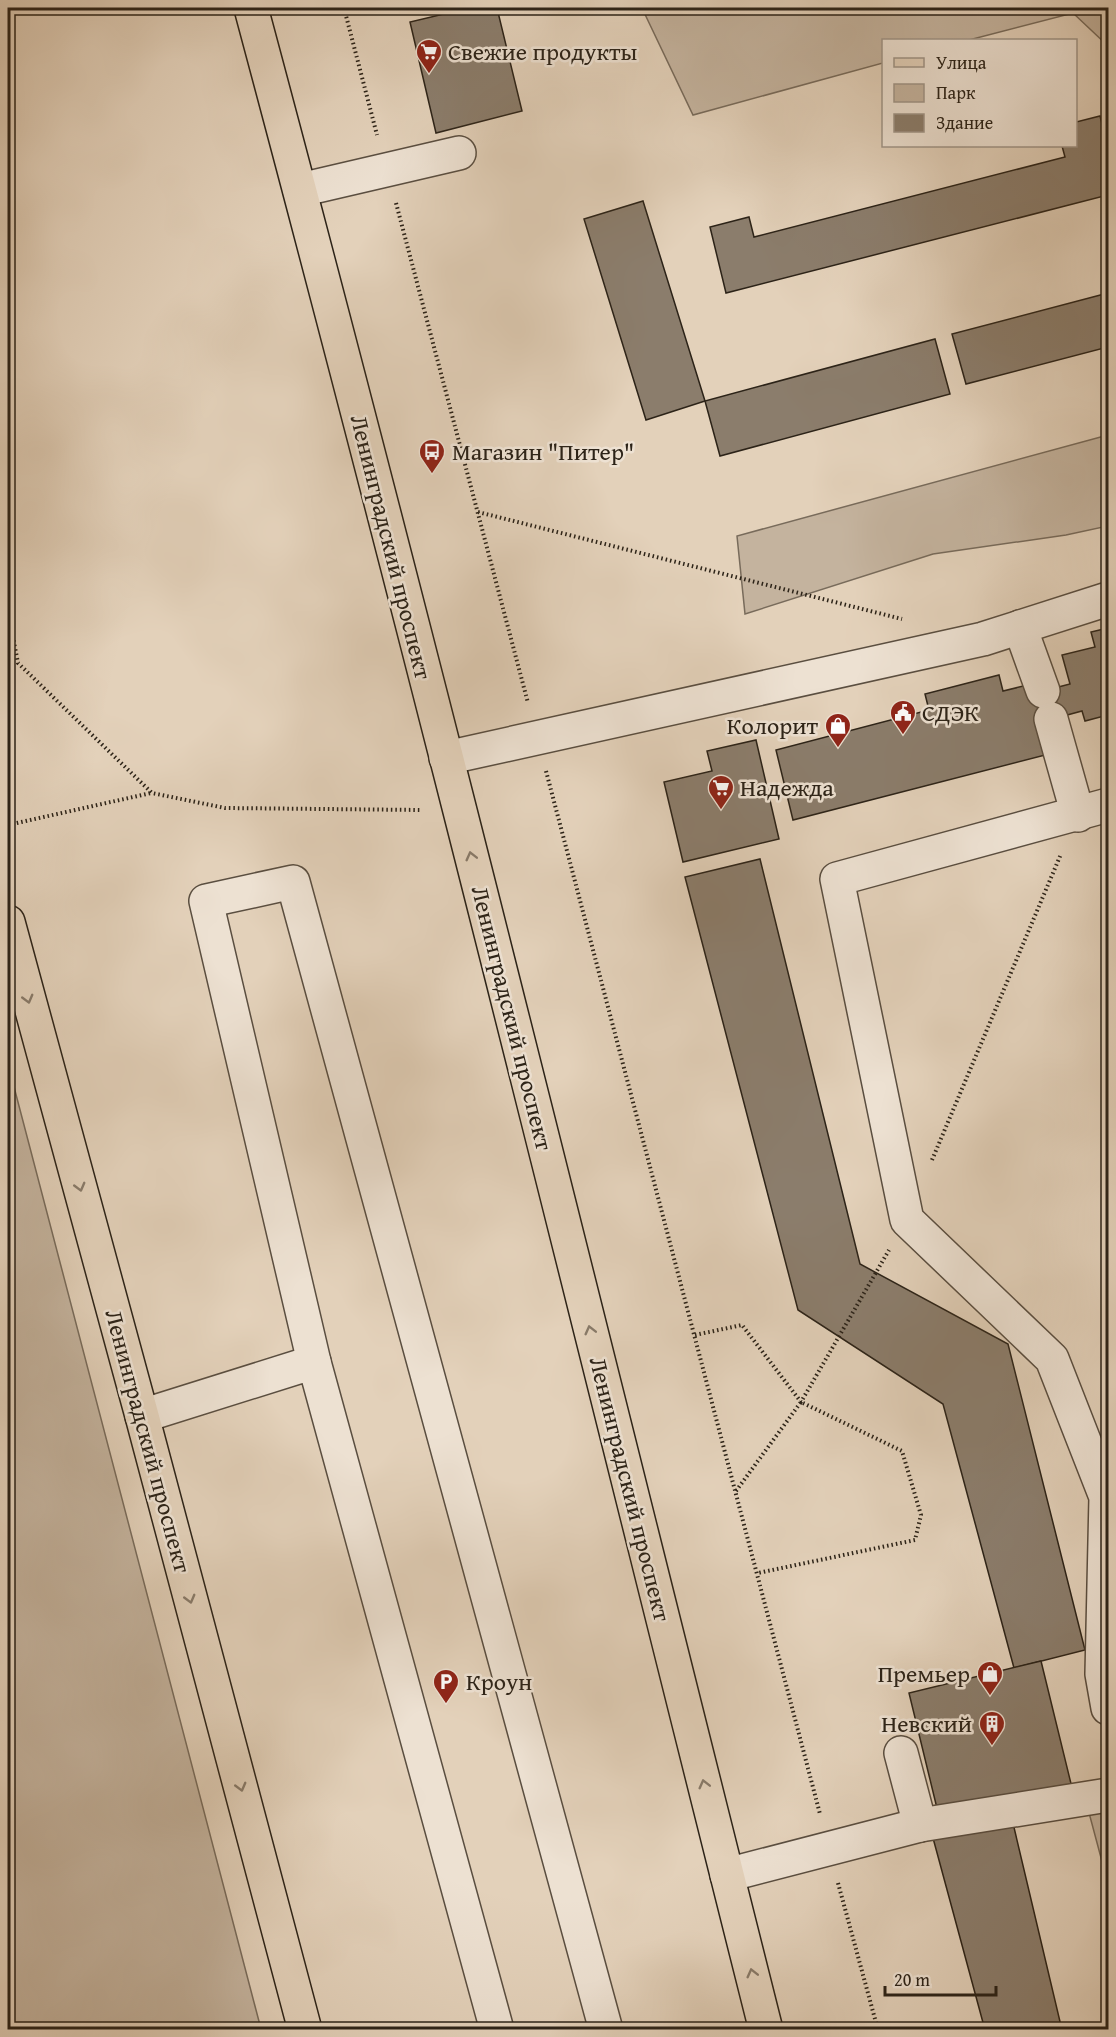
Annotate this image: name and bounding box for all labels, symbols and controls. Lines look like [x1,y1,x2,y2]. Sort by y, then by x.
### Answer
place label: Свежие продукты [448,34,638,69]
supermarket icon: Свежие продукты [414,37,444,75]
legend [882,39,1077,147]
text: Улица [936,49,987,76]
text: Парк [936,79,976,106]
text: Здание [936,109,993,136]
street label: Ленинградский проспект [342,411,441,683]
place label: Магазин "Питер" [452,434,634,469]
bus stop icon: Магазин "Питер" [417,437,447,475]
place label: СДЭК [922,695,979,730]
public building icon: СДЭК [888,698,918,736]
place label: Колорит [727,708,818,743]
shop icon: Колорит [823,711,853,749]
place label: Надежда [740,770,834,805]
supermarket icon: Надежда [706,773,736,811]
one-way arrow [465,851,478,861]
street label: Ленинградский проспект [463,882,562,1154]
one-way arrow [21,994,34,1004]
one-way arrow [72,1182,85,1192]
street label: Ленинградский проспект [96,1305,201,1577]
one-way arrow [585,1325,597,1336]
street label: Ленинградский проспект [581,1353,680,1625]
one-way arrow [183,1593,196,1603]
place label: Премьер [878,1656,970,1691]
shop icon: Премьер [975,1659,1005,1697]
place label: Кроун [466,1664,532,1699]
parking icon: Кроун [431,1667,461,1705]
place label: Невский [881,1706,972,1741]
building icon: Невский [977,1709,1007,1747]
one-way arrow [699,1779,712,1789]
one-way arrow [233,1782,246,1792]
scale bar [885,1959,996,1997]
text: 20 m [894,1966,930,1993]
one-way arrow [746,1968,759,1978]

